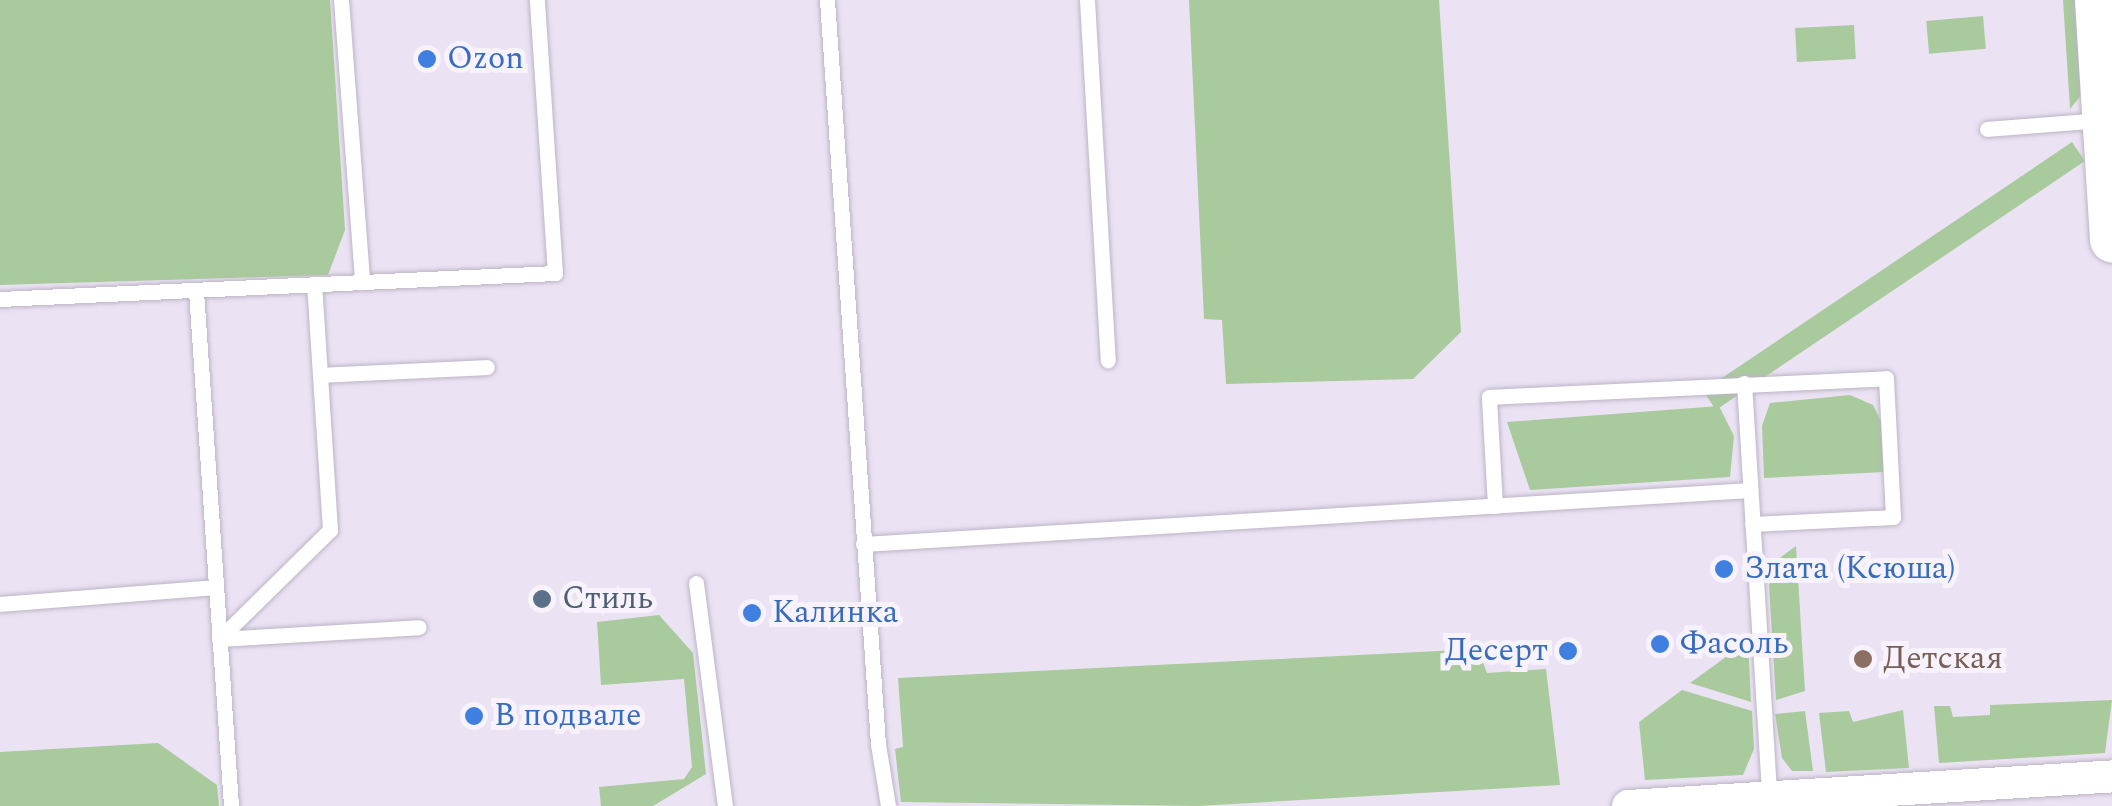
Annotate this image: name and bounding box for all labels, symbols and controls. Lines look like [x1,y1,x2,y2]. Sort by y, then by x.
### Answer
place label: Ozon [447,40,524,78]
marker: Ozon [416,48,438,70]
place label: Злата (Ксюша) [1744,550,1956,588]
marker: Злата (Ксюша) [1713,558,1735,580]
place label: Стиль [562,580,653,618]
marker: Стиль [531,588,553,610]
place label: Калинка [772,594,898,632]
marker: Калинка [741,602,763,624]
place label: Фасоль [1680,625,1789,663]
place label: Десерт [1445,632,1548,670]
marker: Фасоль [1649,633,1671,655]
marker: Десерт [1557,640,1579,662]
place label: Детская [1883,640,2003,678]
marker: Детская [1852,648,1874,670]
place label: В подвале [494,697,641,735]
marker: В подвале [463,705,485,727]

